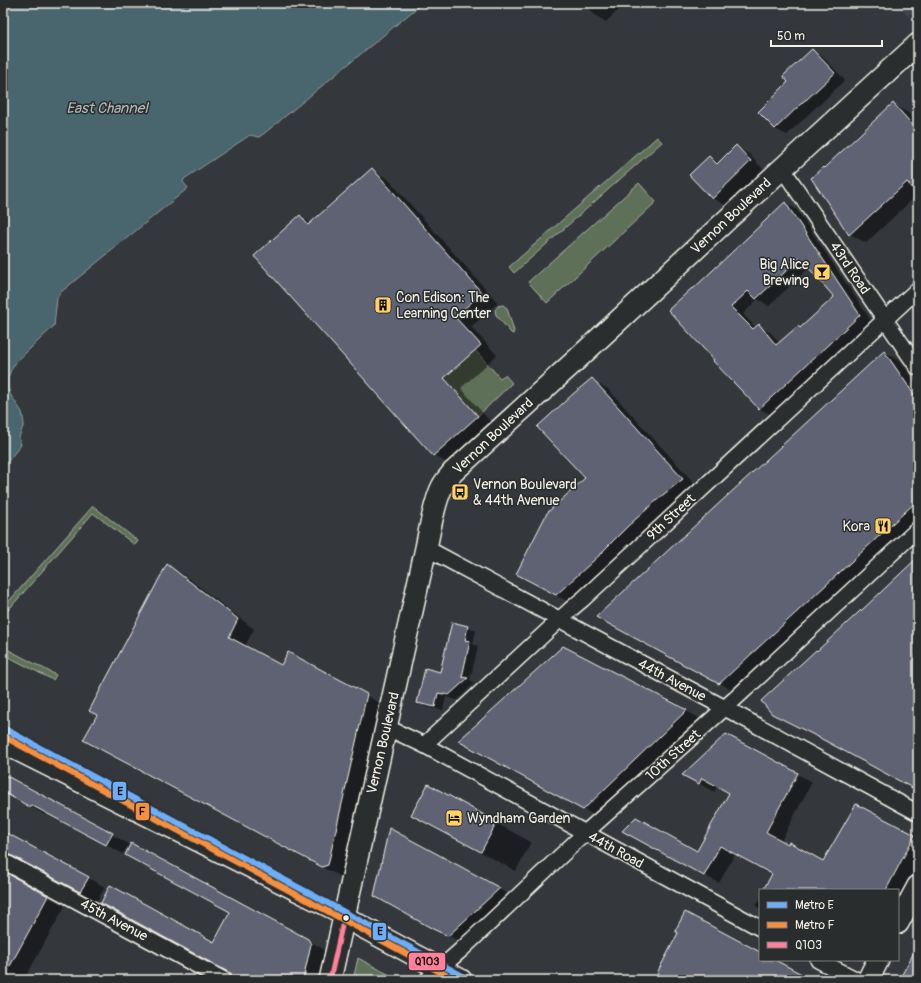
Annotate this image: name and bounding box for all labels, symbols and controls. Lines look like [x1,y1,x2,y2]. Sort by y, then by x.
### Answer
scale bar [771,22,882,48]
text: 50 m [777,29,805,44]
water label: East Channel [66,99,149,118]
street label: Vernon Boulevard [687,174,775,258]
street label: 43rd Road [826,239,874,298]
place label: Big Alice Brewing [760,256,809,289]
bar icon: Big Alice Brewing [812,262,832,282]
place label: Con Edison: The Learning Center [396,289,491,322]
building icon: Con Edison: The Learning Center [373,295,393,315]
street label: Vernon Boulevard [449,394,537,478]
place label: Vernon Boulevard & 44th Avenue [473,476,577,509]
bus stop icon: Vernon Boulevard & 44th Avenue [450,482,470,502]
street label: 9th Street [643,490,699,544]
restaurant icon: Kora [873,516,893,536]
place label: Kora [843,518,870,535]
street label: 44th Avenue [635,655,709,705]
street label: Vernon Boulevard [363,690,403,796]
street label: 10th Street [642,726,704,784]
line badge: E [112,781,127,801]
text: E [117,785,123,798]
line badge: F [135,802,150,821]
text: F [139,805,146,818]
hotel icon: Wyndham Garden [444,808,464,828]
place label: Wyndham Garden [467,810,570,827]
street label: 44th Road [585,828,647,872]
legend [759,889,899,961]
street label: 45th Avenue [77,895,151,945]
text: Metro E [795,898,834,913]
unlabelled marker [341,913,351,923]
text: Metro F [795,918,835,933]
line badge: E [372,922,387,941]
text: E [377,925,383,938]
text: Q103 [795,938,822,953]
line badge: Q103 [408,952,446,971]
text: Q103 [415,955,439,968]

